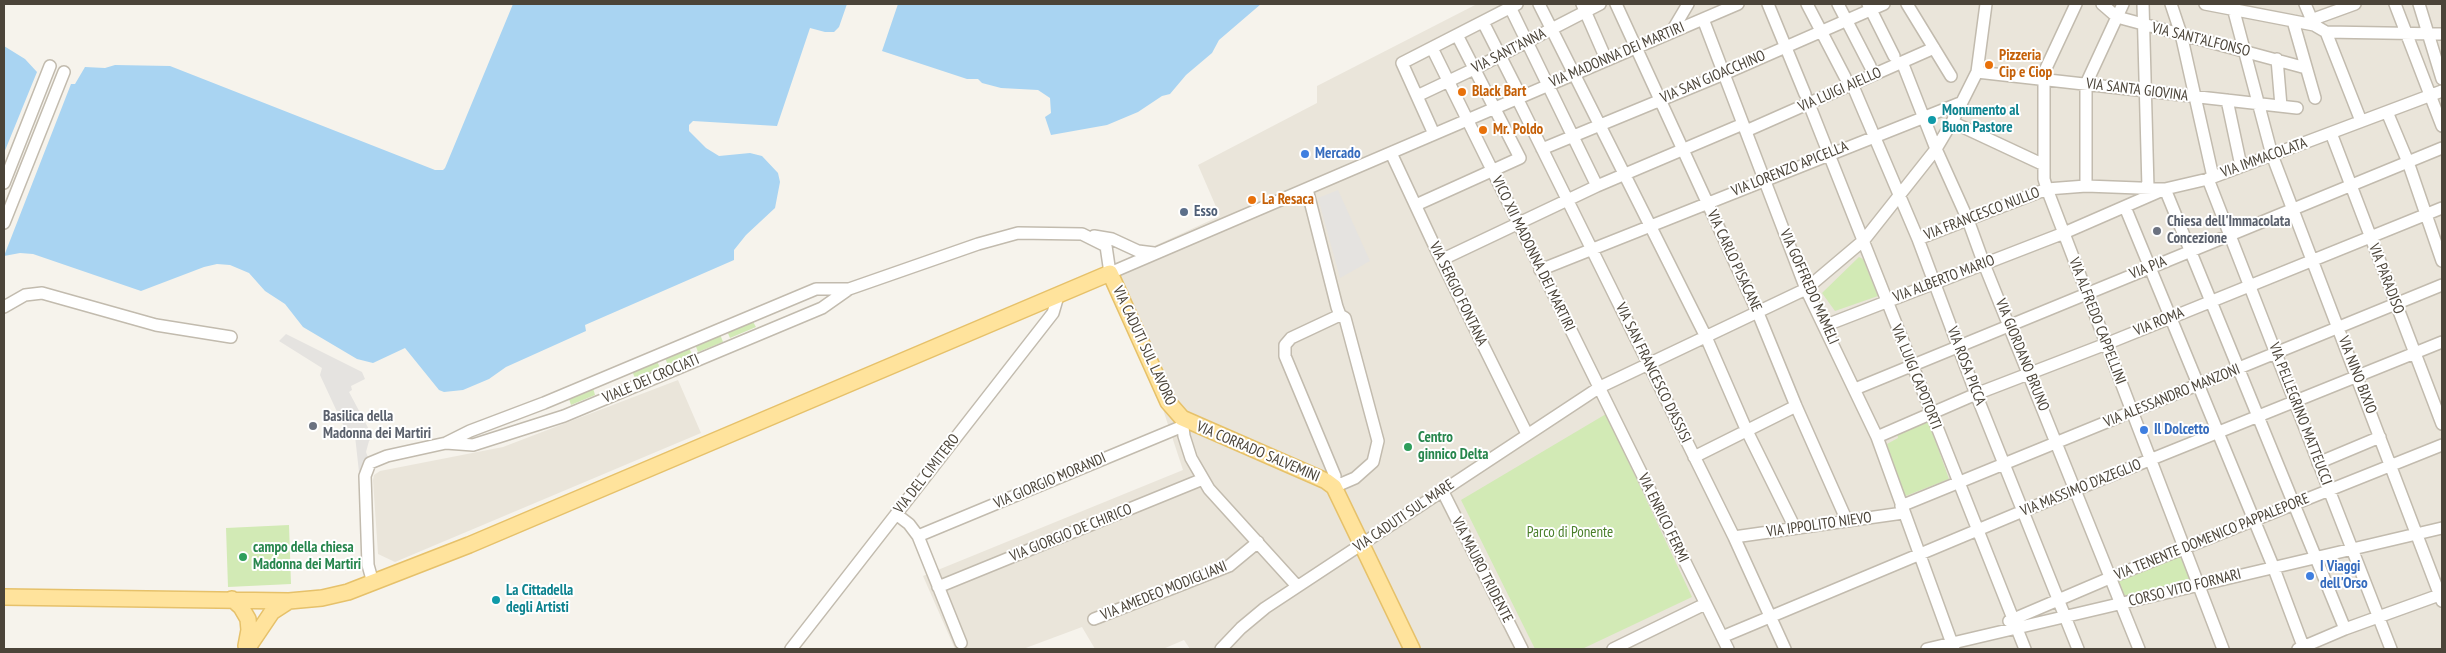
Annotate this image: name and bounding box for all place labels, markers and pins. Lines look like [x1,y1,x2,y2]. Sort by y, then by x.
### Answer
place label: Pizzeria Cip e Ciop [1999,47,2052,82]
marker: Pizzeria Cip e Ciop [1983,59,1995,71]
place label: Black Bart [1472,83,1526,101]
marker: Black Bart [1456,86,1468,98]
place label: Monumento al Buon Pastore [1942,102,2019,137]
marker: Monumento al Buon Pastore [1926,114,1938,126]
place label: Mr. Poldo [1493,121,1543,139]
marker: Mr. Poldo [1477,124,1489,136]
place label: Mercado [1315,145,1361,163]
marker: Mercado [1299,148,1311,160]
place label: La Resaca [1262,191,1314,209]
marker: La Resaca [1246,194,1258,206]
place label: Esso [1194,203,1218,221]
marker: Esso [1178,206,1190,218]
place label: Chiesa dell'Immacolata Concezione [2167,213,2290,248]
marker: Chiesa dell'Immacolata Concezione [2151,225,2163,237]
place label: Basilica della Madonna dei Martiri [323,408,431,443]
marker: Basilica della Madonna dei Martiri [307,420,319,432]
place label: Il Dolcetto [2154,421,2209,439]
marker: Il Dolcetto [2138,424,2150,436]
place label: Centro ginnico Delta [1418,429,1488,464]
marker: Centro ginnico Delta [1402,441,1414,453]
place label: campo della chiesa Madonna dei Martiri [253,539,361,574]
marker: campo della chiesa Madonna dei Martiri [237,551,249,563]
place label: I Viaggi dell'Orso [2320,558,2368,593]
marker: I Viaggi dell'Orso [2304,570,2316,582]
place label: La Cittadella degli Artisti [506,582,573,617]
marker: La Cittadella degli Artisti [490,594,502,606]

